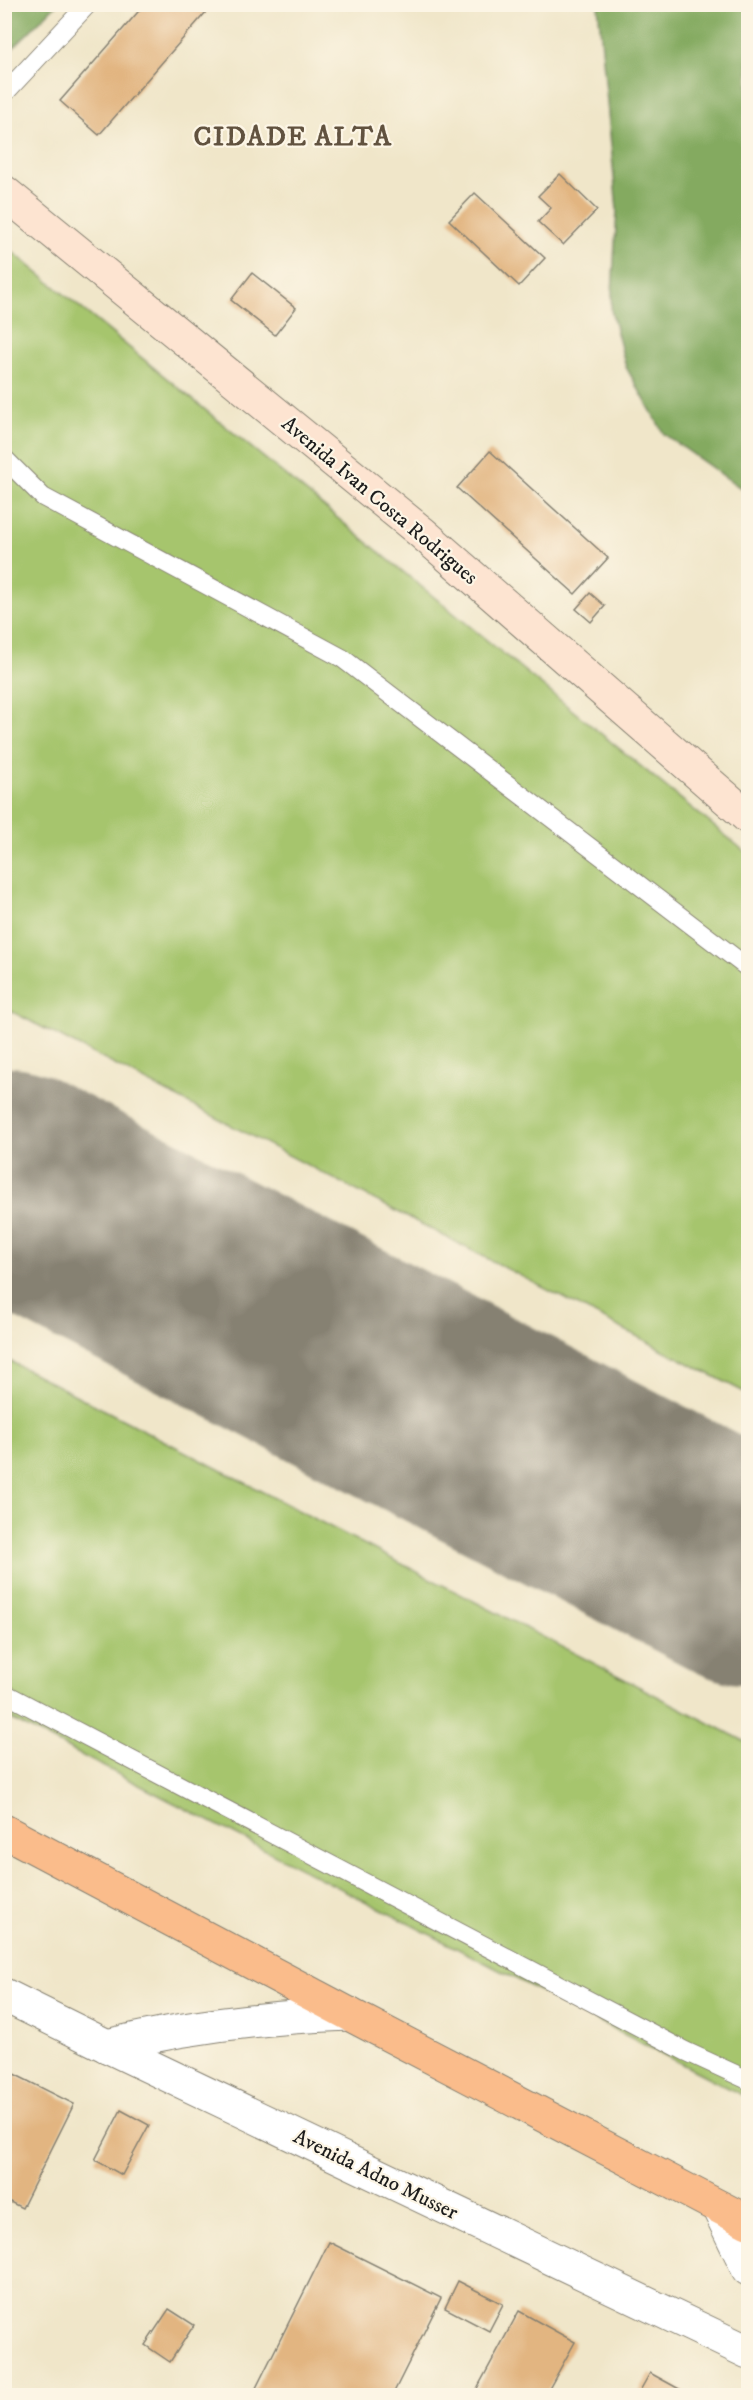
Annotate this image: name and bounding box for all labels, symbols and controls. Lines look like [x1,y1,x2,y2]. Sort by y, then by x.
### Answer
district label: CIDADE ALTA [194,120,392,154]
street label: Avenida Ivan Costa Rodrigues [276,411,483,591]
street label: Avenida Adno Musser [289,2124,462,2226]

